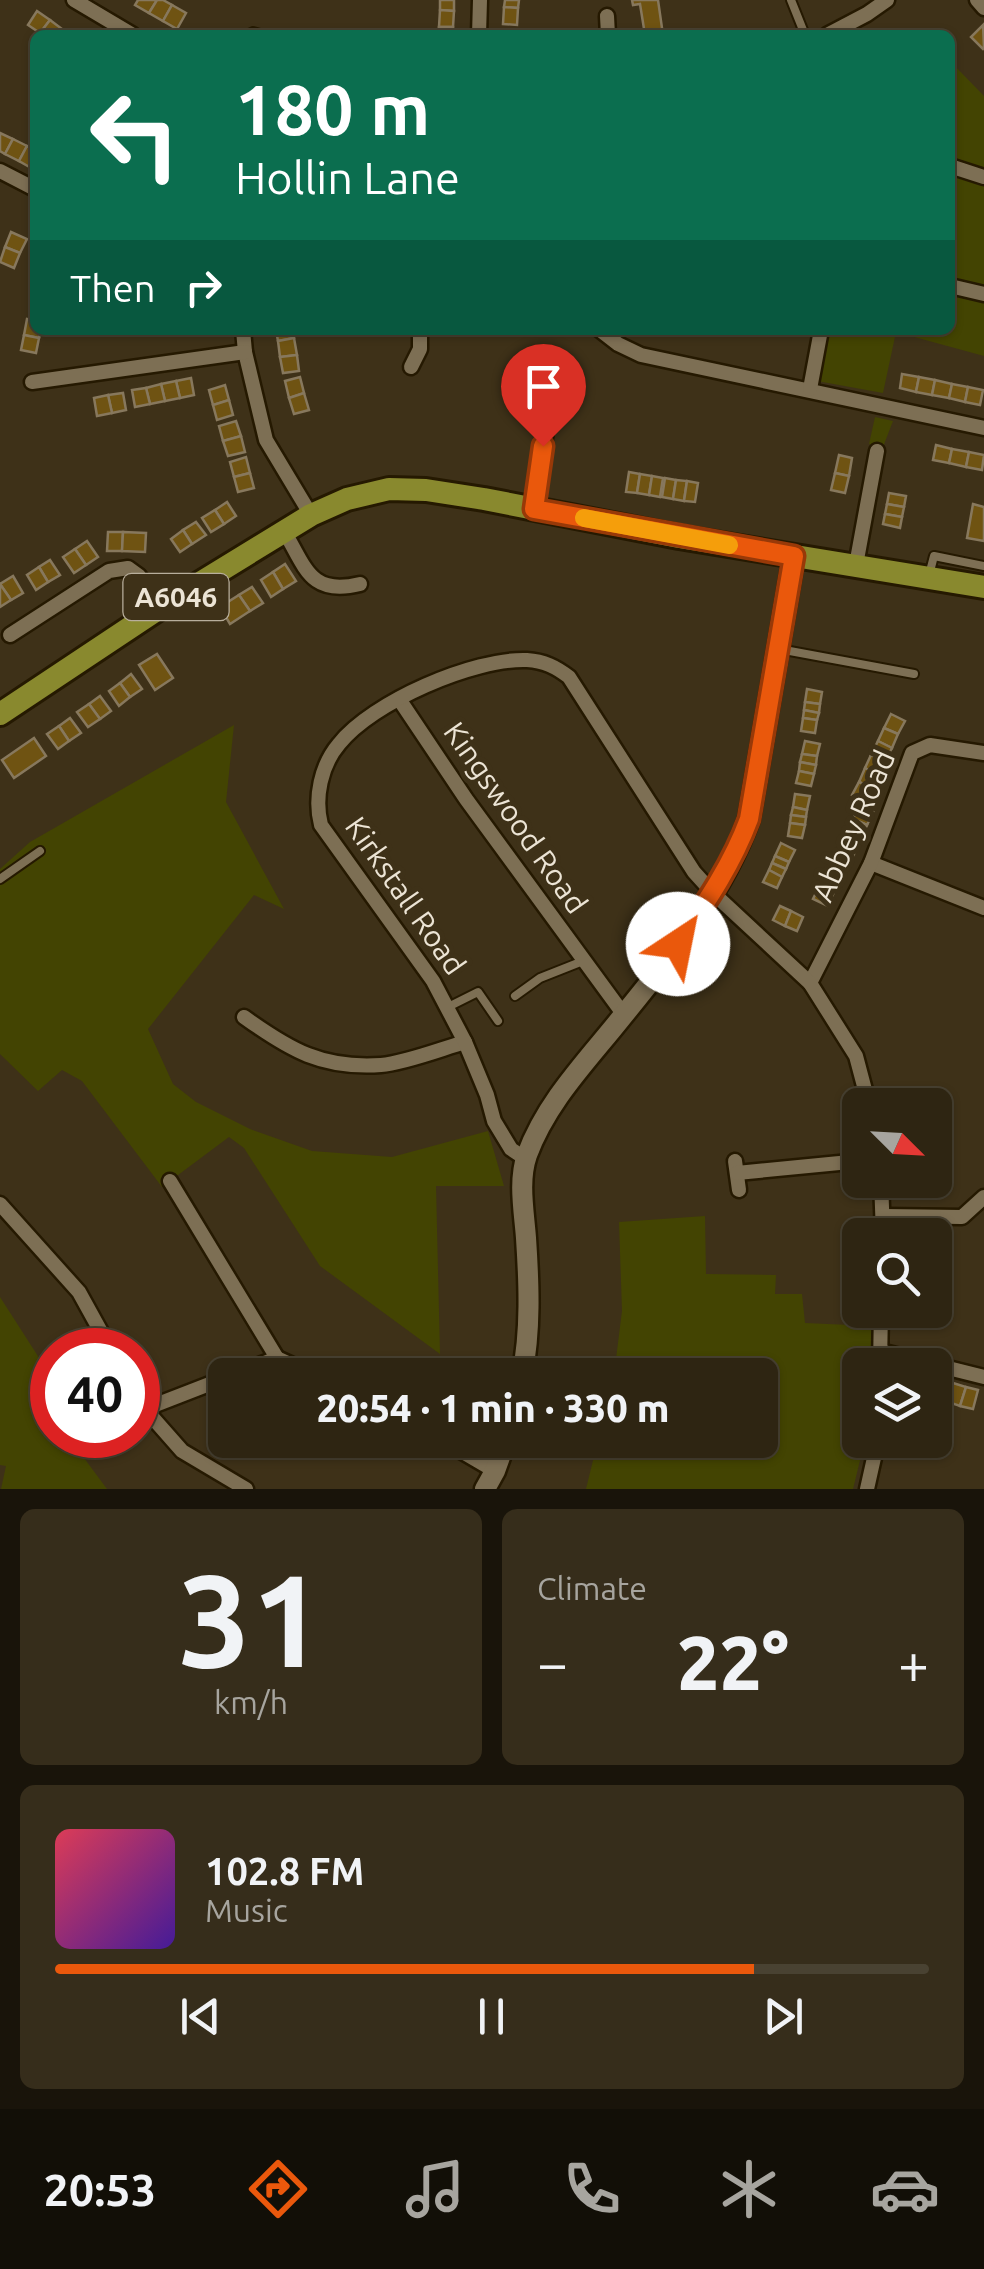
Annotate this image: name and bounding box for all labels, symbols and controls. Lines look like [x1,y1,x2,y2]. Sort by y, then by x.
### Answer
icon: left [70,70,200,200]
text: 180 m [235,70,430,148]
text: Hollin Lane [235,152,460,203]
icon: right [176,260,231,315]
text: Then [70,267,156,309]
pin [501,344,586,447]
icon: arrive [516,359,571,414]
road number: A6046 [124,574,228,620]
street label: Kingswood Road [437,715,594,920]
street label: Abbey Road [805,745,901,906]
street label: Kirkstall Road [339,810,473,981]
position arrow [626,892,730,996]
north arrow [842,1088,952,1198]
map controls [842,1088,952,1458]
button: search [842,1218,952,1328]
speed limit sign: 40 [30,1328,160,1458]
button: layers [842,1348,952,1458]
text: 20:54 · 1 min · 330 m [316,1387,670,1429]
text: 31 [178,1546,324,1692]
text: Climate [537,1570,647,1606]
text: 22° [677,1620,789,1704]
text: − [537,1632,568,1693]
text: + [898,1632,929,1693]
text: km/h [214,1684,288,1720]
text: 102.8 FM [205,1850,364,1892]
text: Music [205,1892,288,1928]
icon: previous [173,1989,228,2044]
icon: pause [464,1989,519,2044]
icon: next [756,1989,811,2044]
icon: directions [243,2154,313,2224]
icon: music [400,2154,470,2224]
icon: phone [557,2154,627,2224]
icon: climate [714,2154,784,2224]
icon: car [870,2154,940,2224]
text: 20:53 [43,2164,156,2215]

